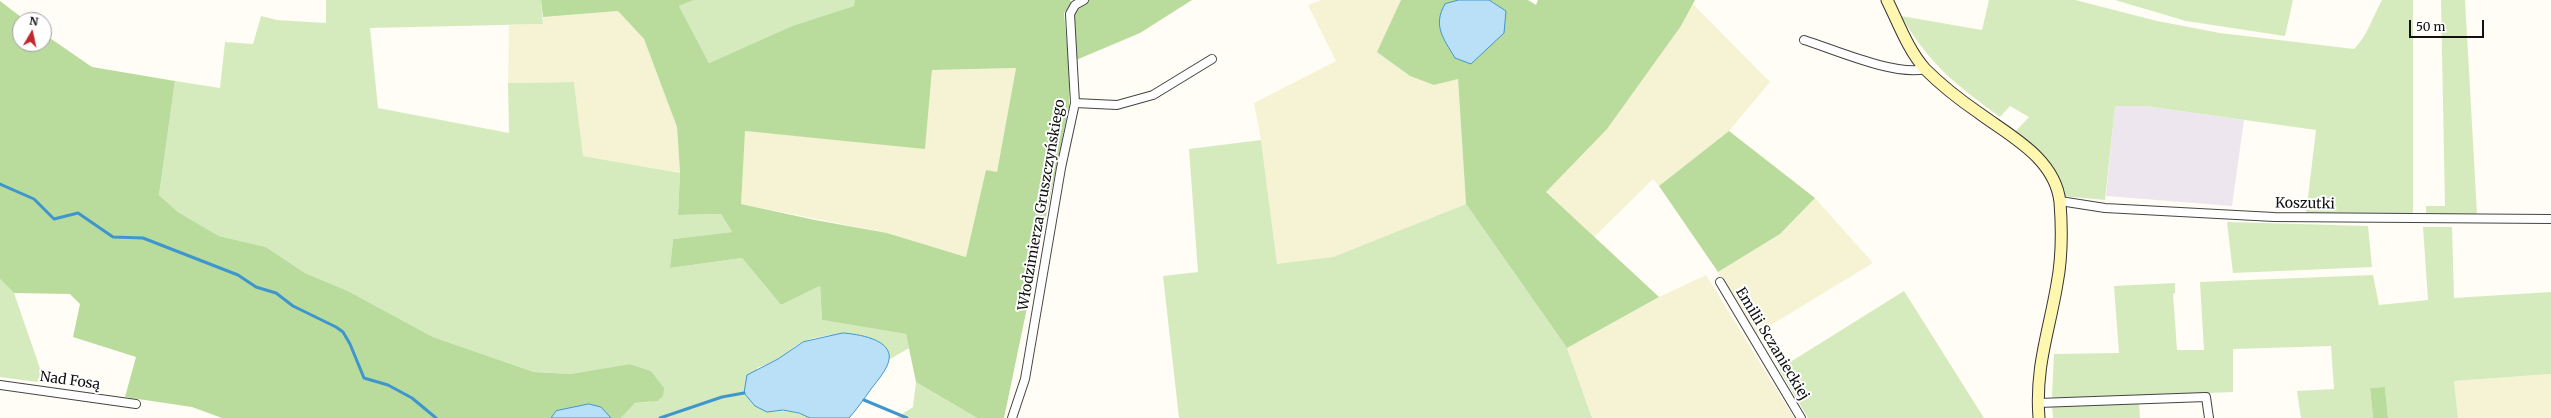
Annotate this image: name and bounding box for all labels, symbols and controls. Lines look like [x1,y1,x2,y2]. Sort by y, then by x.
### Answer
north arrow [12,12,52,52]
scale bar [2411,12,2486,38]
text: N [28,14,39,29]
text: 50 m [2416,19,2445,34]
street label: Włodzimierza Gruszczyńskiego [1015,98,1069,312]
street label: Koszutki [2275,195,2335,213]
street label: Emilii Sczanieckiej [1732,285,1812,403]
street label: Nad Fosą [39,368,101,394]

